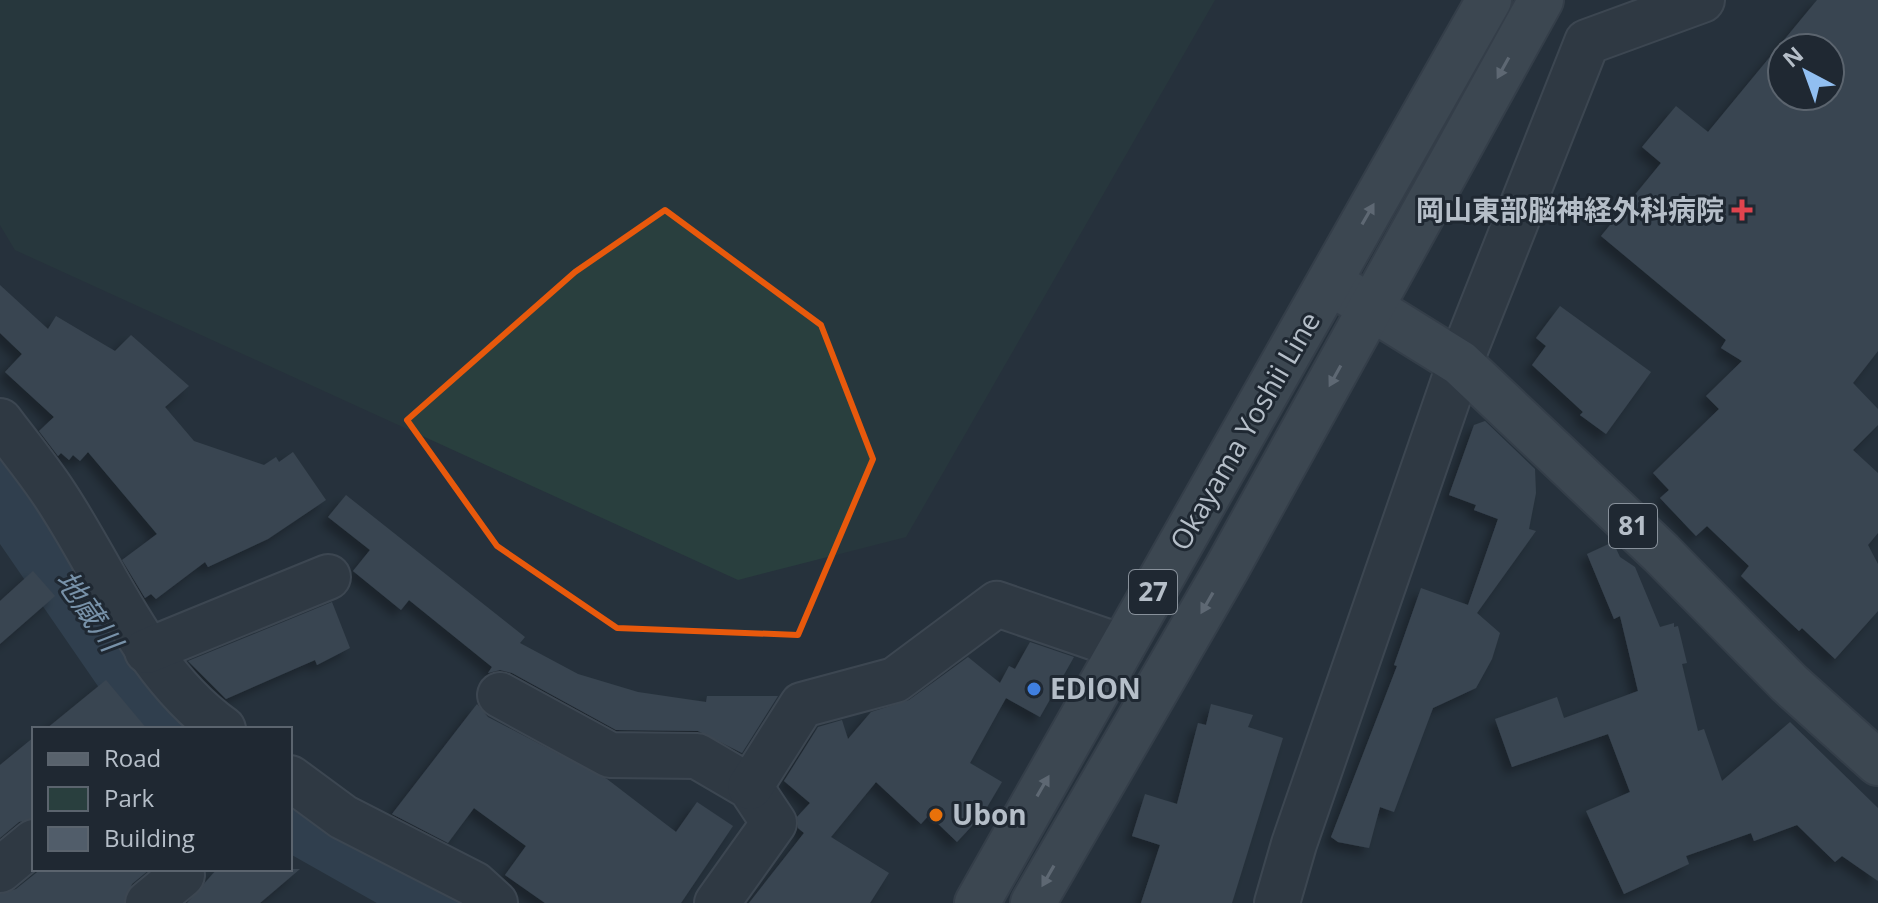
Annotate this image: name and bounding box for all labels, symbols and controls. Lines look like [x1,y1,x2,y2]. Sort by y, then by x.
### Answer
north arrow [1766,32,1846,112]
text: N [1776,39,1809,73]
one-way arrow [1497,57,1510,80]
place label: 岡山東部脳神経外科病院 [1416,190,1724,228]
marker: 岡山東部脳神経外科病院 [1731,199,1753,221]
one-way arrow [1361,203,1375,225]
street label: Okayama Yoshii Line [1160,304,1328,557]
one-way arrow [1328,365,1341,388]
road number: 81 [1609,504,1657,548]
water label: 地蔵川 [47,562,134,661]
road number: 27 [1129,570,1177,614]
one-way arrow [1200,592,1214,614]
place label: EDION [1050,669,1141,707]
marker: EDION [1025,680,1043,698]
legend [32,727,292,871]
text: Road [104,741,161,774]
one-way arrow [1036,775,1050,798]
text: Park [104,781,155,814]
place label: Ubon [952,795,1027,833]
marker: Ubon [927,806,945,824]
text: Building [104,821,195,854]
one-way arrow [1041,865,1055,887]

